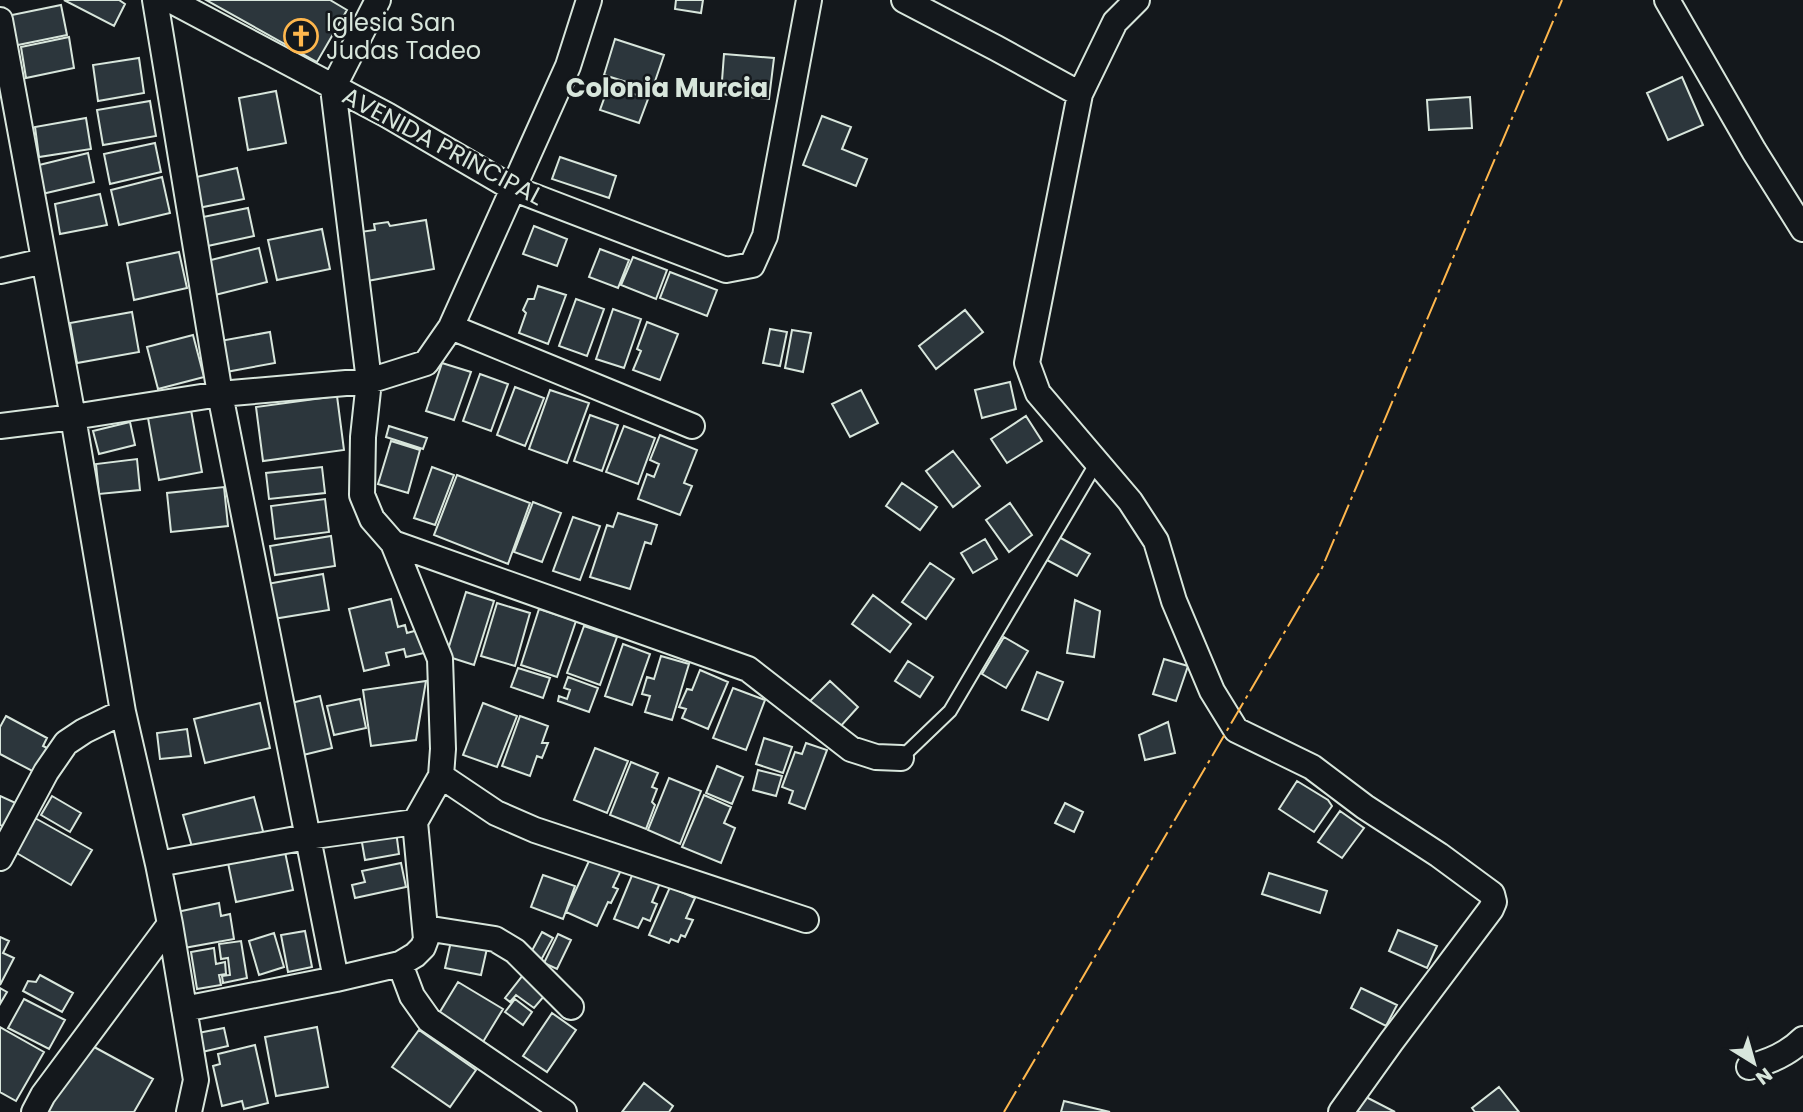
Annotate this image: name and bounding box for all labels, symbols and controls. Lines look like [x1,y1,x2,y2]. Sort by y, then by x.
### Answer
place label: Iglesia San Judas Tadeo [326,6,481,67]
church icon: Iglesia San Judas Tadeo [282,17,320,55]
district label: Colonia Murcia [566,70,768,106]
street label: AVENIDA PRINCIPAL [337,79,549,213]
north arrow [1719,1028,1789,1098]
text: N [1750,1061,1778,1091]

